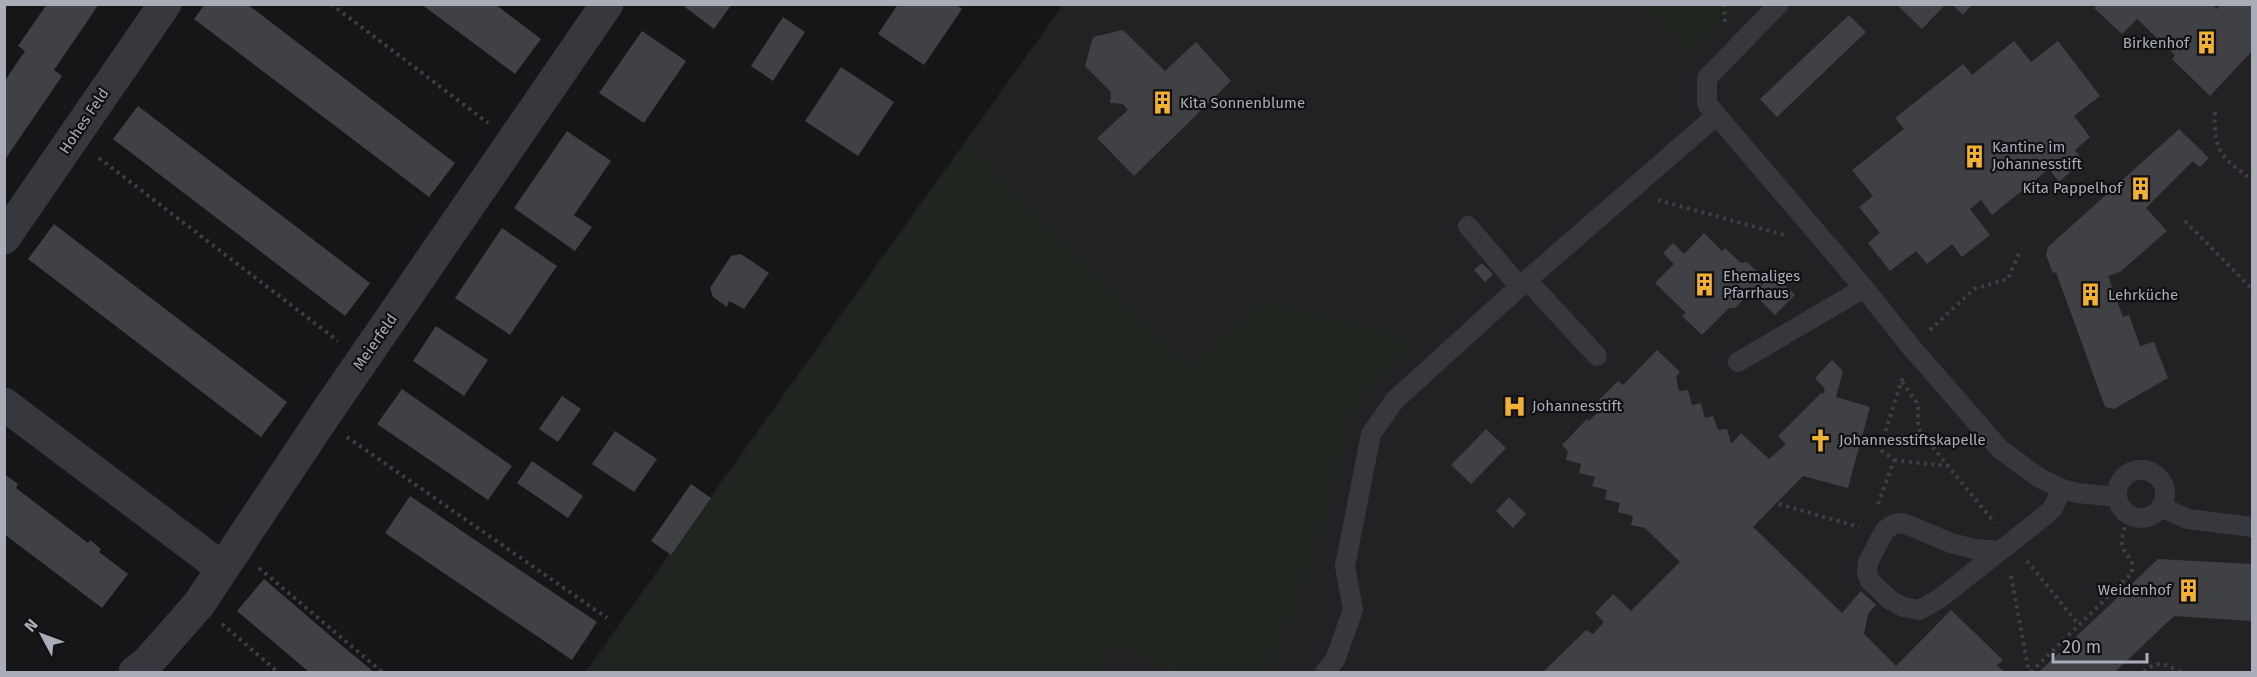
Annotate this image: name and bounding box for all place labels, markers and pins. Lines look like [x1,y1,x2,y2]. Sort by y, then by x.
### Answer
building icon: Birkenhof [2194,30,2220,56]
place label: Birkenhof [2123,34,2190,52]
building icon: Kita Sonnenblume [1149,90,1175,116]
place label: Kita Sonnenblume [1180,94,1305,112]
place label: Kantine im Johannesstift [1992,138,2083,173]
building icon: Kantine im Johannesstift [1961,143,1987,169]
building icon: Kita Pappelhof [2127,175,2153,201]
place label: Kita Pappelhof [2022,179,2123,197]
place label: Ehemaliges Pfarrhaus [1723,267,1800,302]
building icon: Ehemaliges Pfarrhaus [1692,272,1718,298]
building icon: Lehrküche [2077,282,2103,308]
place label: Lehrküche [2108,286,2178,304]
hospital icon: Johannesstift [1501,393,1527,419]
place label: Johannesstift [1532,397,1623,415]
church icon: Johannesstiftskapelle [1808,427,1834,453]
place label: Johannesstiftskapelle [1839,431,1986,449]
building icon: Weidenhof [2176,577,2202,603]
place label: Weidenhof [2098,581,2172,599]

